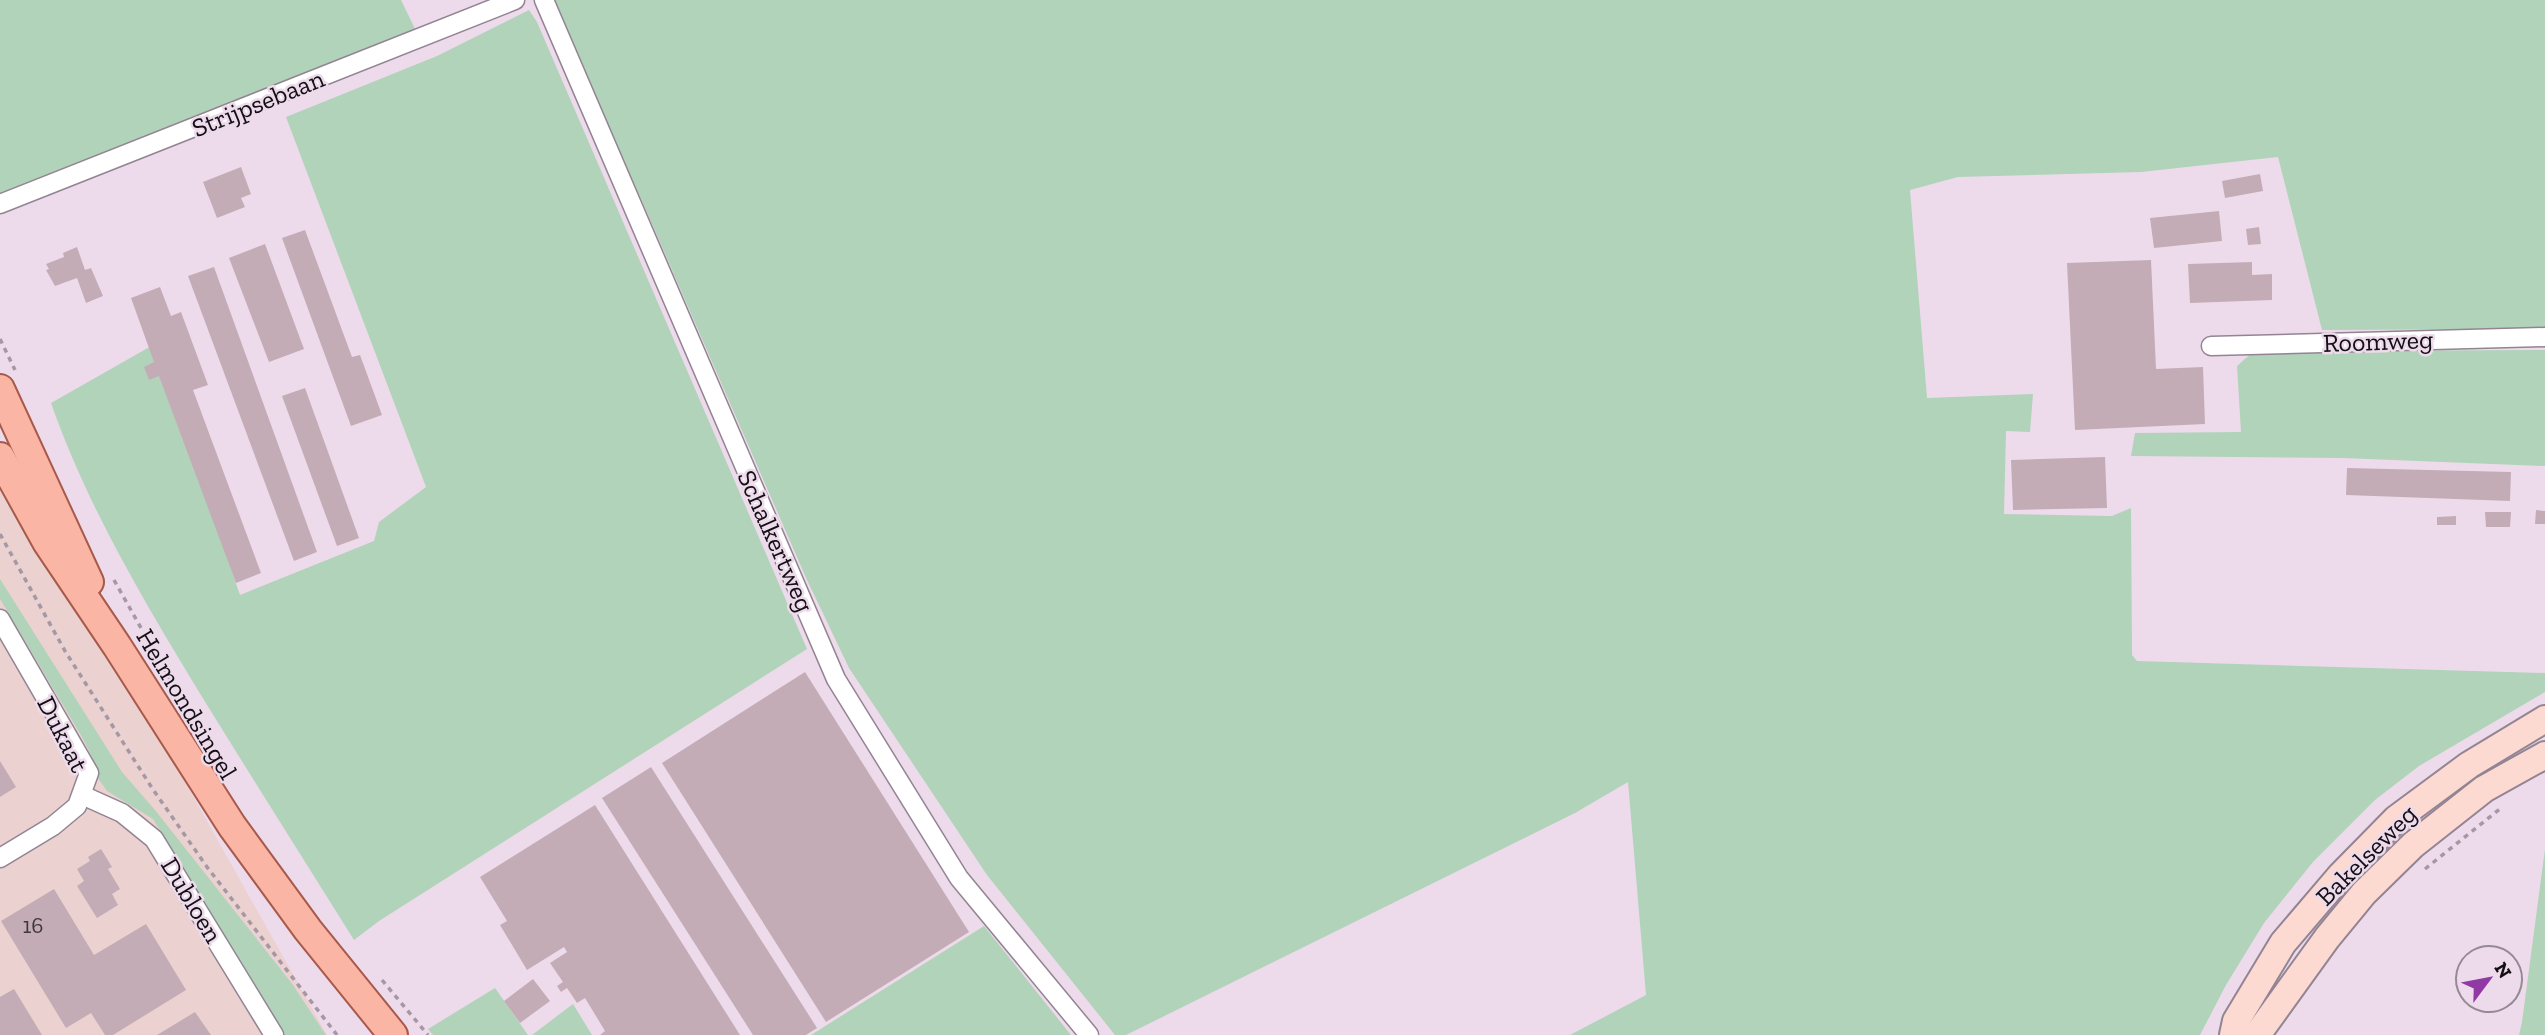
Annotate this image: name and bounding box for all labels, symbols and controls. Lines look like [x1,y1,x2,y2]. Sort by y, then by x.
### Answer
street label: Strijpsebaan [187,62,329,144]
street label: Roomweg [2322,323,2434,359]
street label: Schalkertweg [730,465,822,617]
street label: Helmondsingel [129,623,245,785]
street label: Dukaat [30,691,96,778]
street label: Bakelseweg [2309,798,2423,912]
street label: Dubloen [154,851,230,949]
house number: 16 [22,911,44,939]
north arrow [2454,944,2524,1014]
text: N [2489,958,2517,982]

